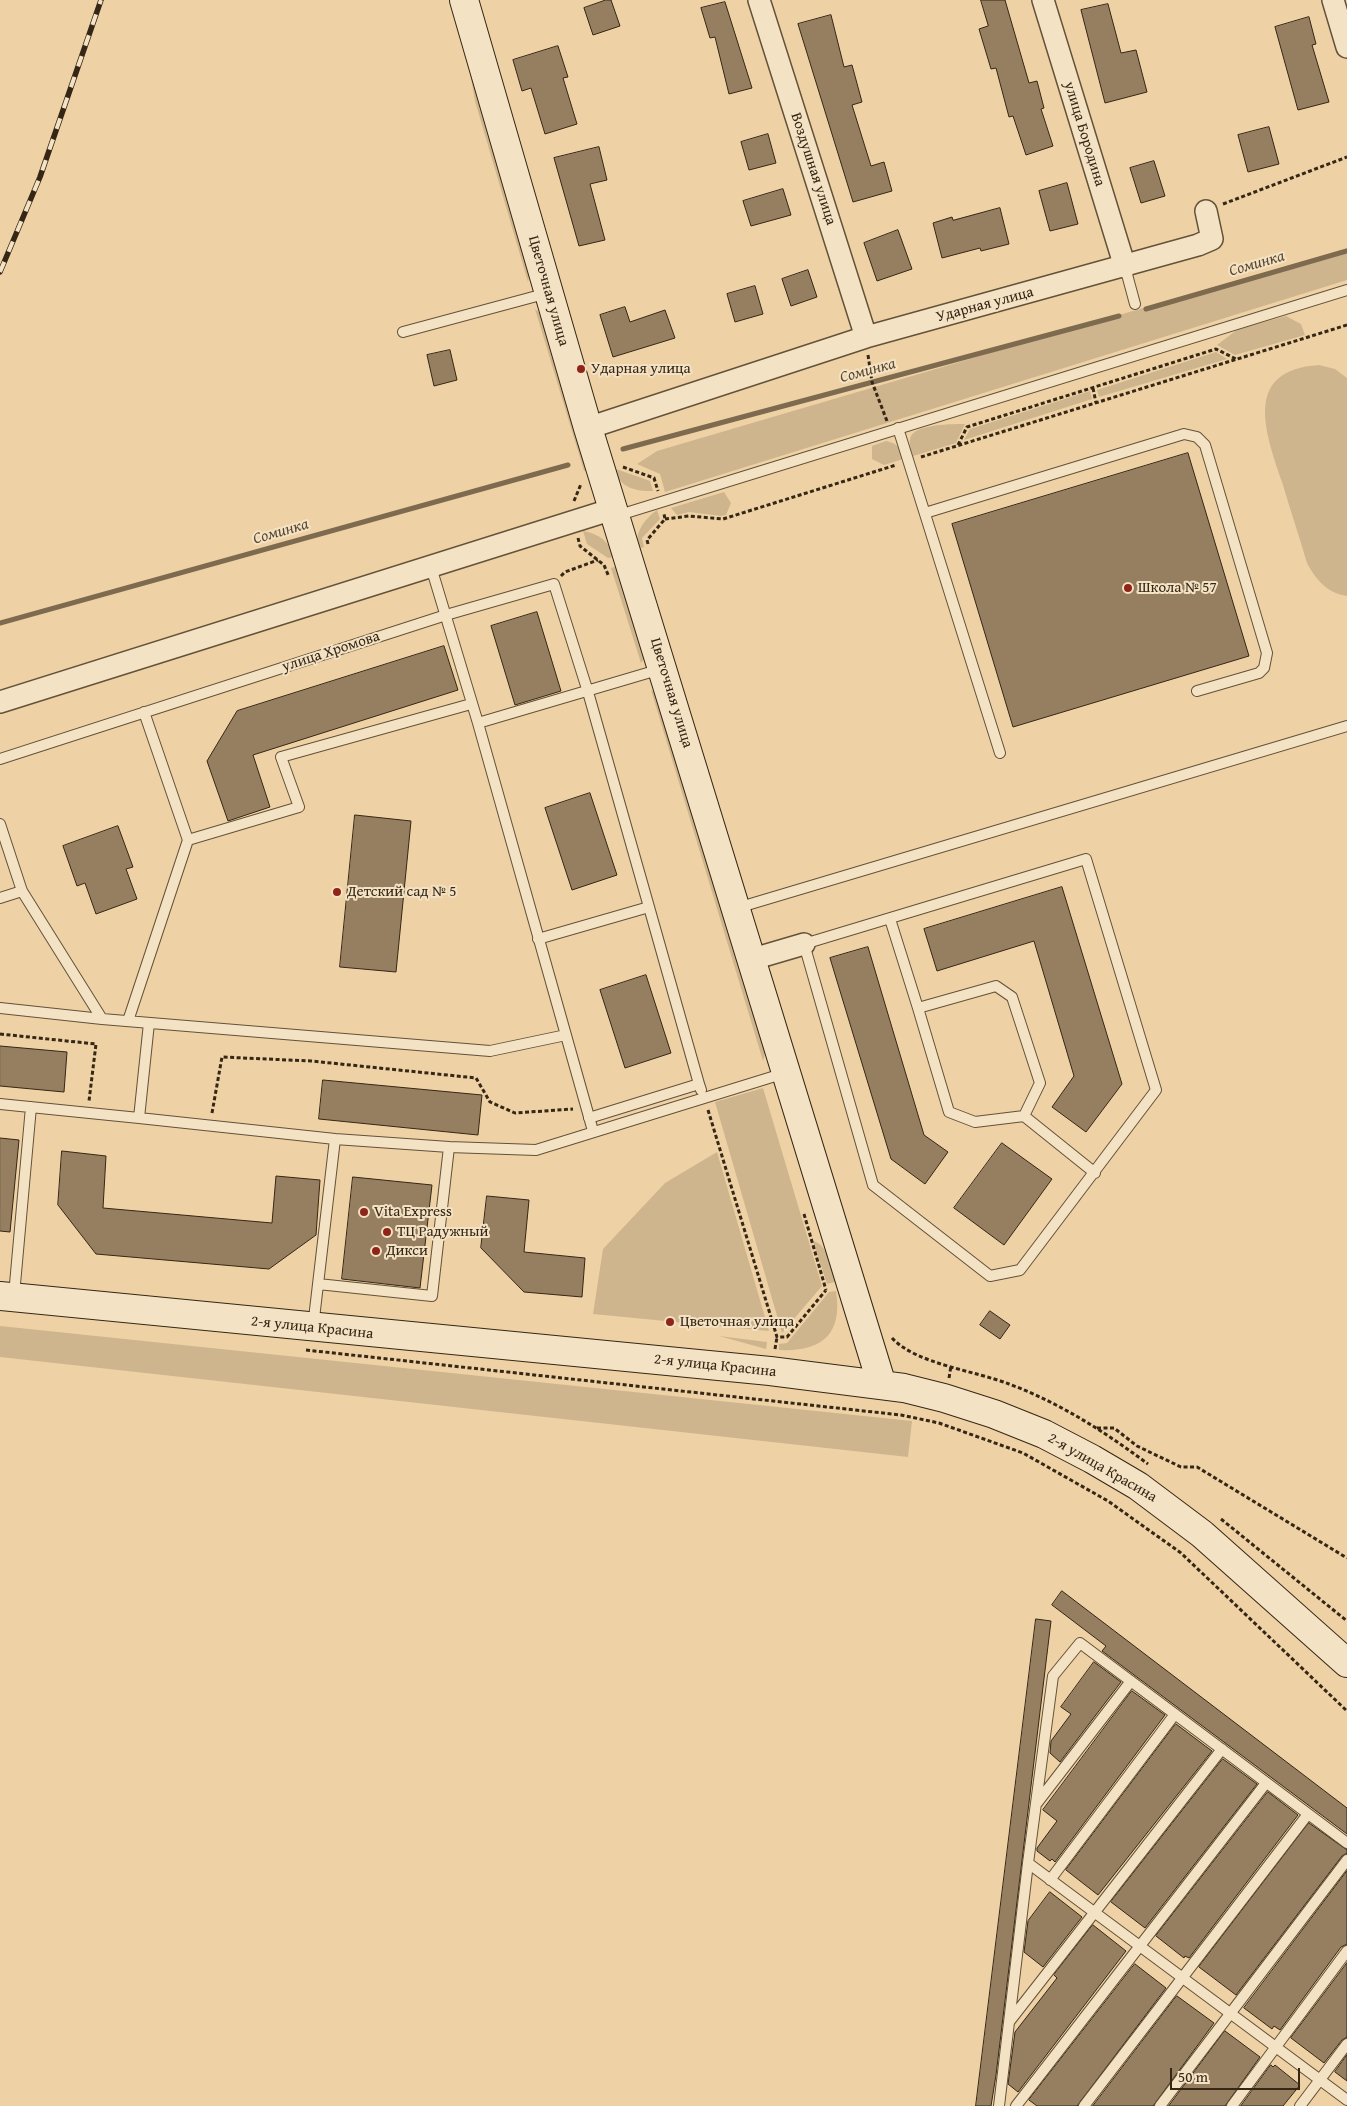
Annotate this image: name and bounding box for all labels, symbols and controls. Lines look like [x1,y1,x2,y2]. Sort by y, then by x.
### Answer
street label: улица Бородина [1060,79,1108,189]
street label: Воздушная улица [786,111,840,227]
street label: Цветочная улица [524,234,572,348]
water label: Соминка [1227,247,1287,281]
street label: Ударная улица [934,283,1036,327]
water label: Соминка [838,354,898,388]
place label: Ударная улица [591,360,691,378]
marker: Ударная улица [575,363,587,375]
water label: Соминка [251,515,311,549]
place label: Школа № 57 [1138,579,1217,597]
marker: Школа № 57 [1122,582,1134,594]
street label: улица Хромова [280,628,382,676]
street label: Цветочная улица [646,636,696,750]
place label: Детский сад № 5 [347,883,456,901]
marker: Детский сад № 5 [331,886,343,898]
place label: Vita Express [374,1203,452,1221]
marker: Vita Express [358,1206,370,1218]
place label: ТЦ Радужный [397,1223,488,1241]
marker: ТЦ Радужный [381,1226,393,1238]
place label: Дикси [386,1242,428,1260]
marker: Дикси [370,1245,382,1257]
street label: 2-я улица Красина [250,1313,374,1343]
place label: Цветочная улица [680,1313,794,1331]
marker: Цветочная улица [664,1316,676,1328]
street label: 2-я улица Красина [653,1351,777,1381]
street label: 2-я улица Красина [1044,1429,1160,1507]
scale bar [1172,2058,1302,2090]
text: 50 m [1178,2066,1208,2087]

